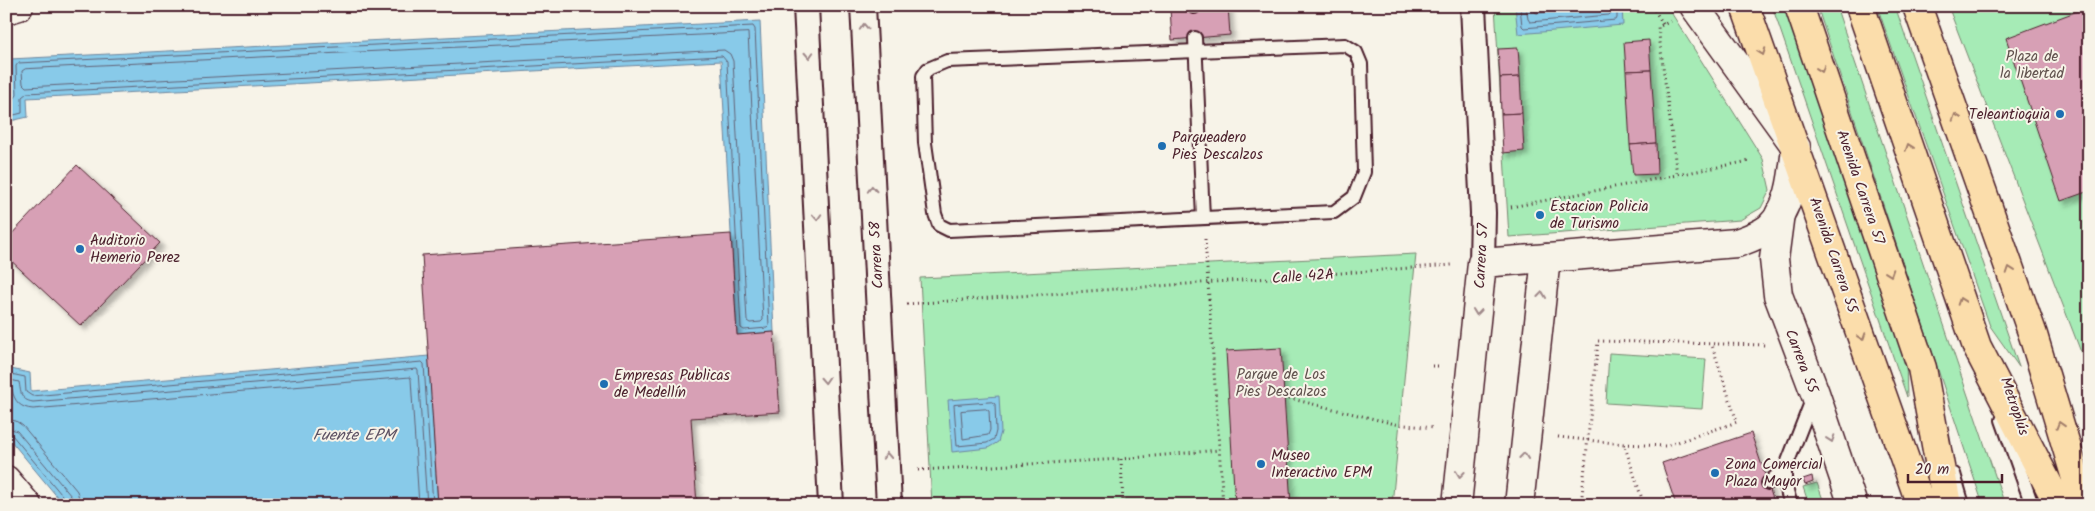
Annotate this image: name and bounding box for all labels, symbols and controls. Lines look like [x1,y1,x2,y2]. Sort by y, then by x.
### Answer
one-way arrow [858,22,869,30]
park label: Plaza de la libertad [2000,45,2064,86]
one-way arrow [1756,47,1766,56]
one-way arrow [803,51,814,59]
one-way arrow [1815,64,1825,73]
place label: Teleantioquia [1969,103,2050,127]
marker: Teleantioquia [2054,108,2066,120]
one-way arrow [1952,113,1962,121]
place label: Parqueadero Pies Descalzos [1172,126,1263,167]
street label: Avenida Carrera 57 [1829,127,1891,249]
marker: Parqueadero Pies Descalzos [1156,140,1168,152]
one-way arrow [1904,144,1914,152]
one-way arrow [867,185,878,193]
street label: Avenida Carrera 55 [1802,194,1864,317]
place label: Estacion Policia de Turismo [1550,195,1649,236]
marker: Estacion Policia de Turismo [1534,209,1546,221]
one-way arrow [811,214,822,222]
street label: Carrera 58 [863,220,891,289]
street label: Carrera 57 [1468,222,1496,289]
place label: Auditorio Hemerio Perez [90,229,180,270]
marker: Auditorio Hemerio Perez [74,243,86,255]
street label: Calle 42A [1271,263,1335,291]
one-way arrow [2006,266,2016,275]
one-way arrow [1884,268,1894,276]
one-way arrow [1536,290,1547,298]
one-way arrow [1957,297,1967,306]
one-way arrow [1472,308,1483,316]
street label: Carrera 55 [1778,326,1825,398]
one-way arrow [1857,333,1867,341]
park label: Parque de Los Pies Descalzos [1236,363,1327,404]
place label: Empresas Publicas de Medellín [614,364,731,405]
street label: Metroplús [1993,374,2035,439]
one-way arrow [819,376,830,384]
marker: Empresas Publicas de Medellín [598,378,610,390]
one-way arrow [2055,421,2065,429]
water label: Fuente EPM [313,423,399,448]
one-way arrow [1825,435,1835,443]
place label: Museo Interactivo EPM [1271,444,1372,485]
scale bar [1908,451,2001,483]
one-way arrow [881,452,892,460]
one-way arrow [1518,452,1529,460]
place label: Zona Comercial Plaza Mayor [1725,453,1823,494]
marker: Museo Interactivo EPM [1255,458,1267,470]
text: 20 m [1915,458,1949,482]
marker: Zona Comercial Plaza Mayor [1709,467,1721,479]
one-way arrow [1455,470,1466,478]

